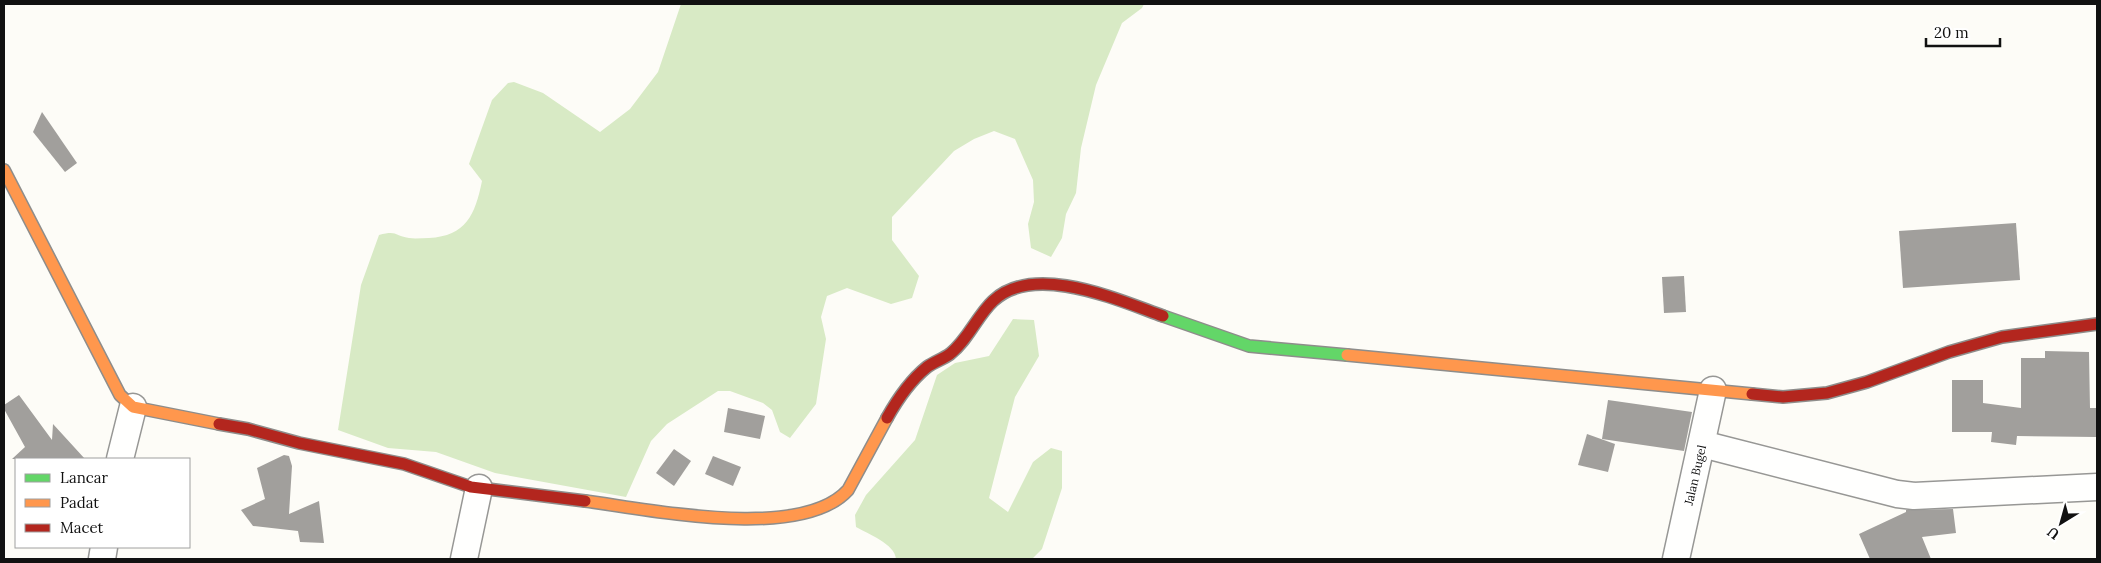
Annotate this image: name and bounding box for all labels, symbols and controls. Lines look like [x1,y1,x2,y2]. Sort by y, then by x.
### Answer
scale bar [1926,15,2000,47]
text: 20 m [1934,23,1969,42]
street label: Jalan Bugel [1681,443,1709,508]
legend [15,458,190,548]
text: Lancar [60,468,109,487]
text: Padat [60,493,99,512]
north arrow [2036,498,2086,548]
text: Macet [60,518,103,537]
text: U [2043,523,2063,544]

